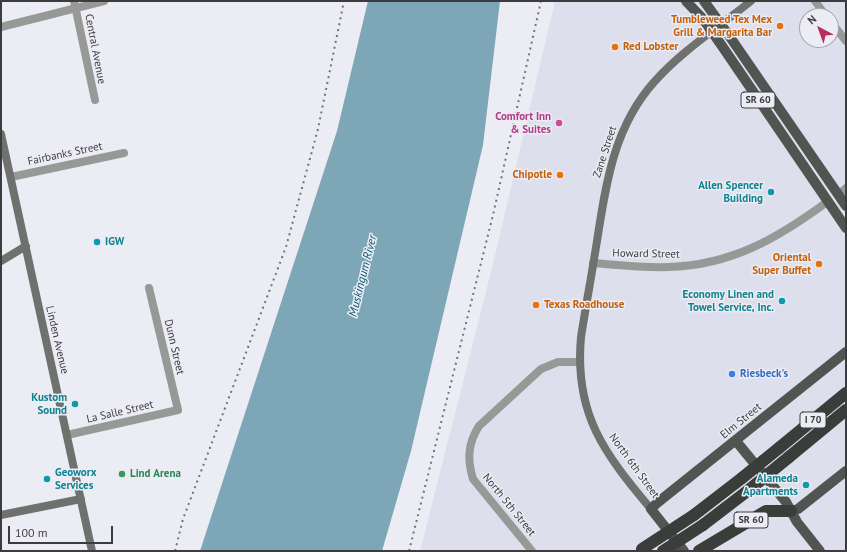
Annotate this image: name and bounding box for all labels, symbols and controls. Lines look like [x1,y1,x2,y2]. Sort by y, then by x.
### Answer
north arrow [799,8,839,48]
text: N [804,12,819,27]
street label: Central Avenue [82,13,108,85]
place label: Tumbleweed Tex Mex Grill & Margarita Bar [671,13,772,39]
marker: Tumbleweed Tex Mex Grill & Margarita Bar [775,21,785,31]
place label: Red Lobster [623,40,678,54]
marker: Red Lobster [610,42,620,52]
road number: SR 60 [741,92,775,108]
place label: Comfort Inn & Suites [495,110,551,136]
marker: Comfort Inn & Suites [554,118,564,128]
street label: Zane Street [590,124,620,180]
street label: Fairbanks Street [26,140,104,168]
place label: Chipotle [512,168,552,182]
marker: Chipotle [555,170,565,180]
place label: Allen Spencer Building [698,179,763,205]
marker: Allen Spencer Building [766,187,776,197]
water label: Muskingum River [346,234,380,318]
place label: IGW [105,235,124,249]
marker: IGW [92,237,102,247]
street label: Howard Street [612,247,680,261]
place label: Oriental Super Buffet [752,251,811,277]
marker: Oriental Super Buffet [814,259,824,269]
place label: Economy Linen and Towel Service, Inc. [683,288,774,314]
marker: Economy Linen and Towel Service, Inc. [777,296,787,306]
place label: Texas Roadhouse [544,298,624,312]
marker: Texas Roadhouse [531,300,541,310]
street label: Linden Avenue [43,305,71,375]
street label: Dunn Street [161,318,187,376]
place label: Riesbeck's [740,367,788,381]
marker: Riesbeck's [727,369,737,379]
place label: Kustom Sound [31,391,67,417]
street label: La Salle Street [85,398,155,426]
marker: Kustom Sound [70,399,80,409]
street label: Elm Street [718,400,764,442]
road number: I 70 [800,412,826,428]
street label: North 6th Street [606,431,662,501]
place label: Geoworx Services [55,466,96,492]
place label: Lind Arena [130,467,181,481]
marker: Lind Arena [117,469,127,479]
street label: North 5th Street [480,471,538,539]
place label: Alameda Apartments [743,472,798,498]
marker: Geoworx Services [42,474,52,484]
marker: Alameda Apartments [801,480,811,490]
road number: SR 60 [734,512,768,528]
scale bar [10,518,115,544]
text: 100 m [15,525,48,540]

